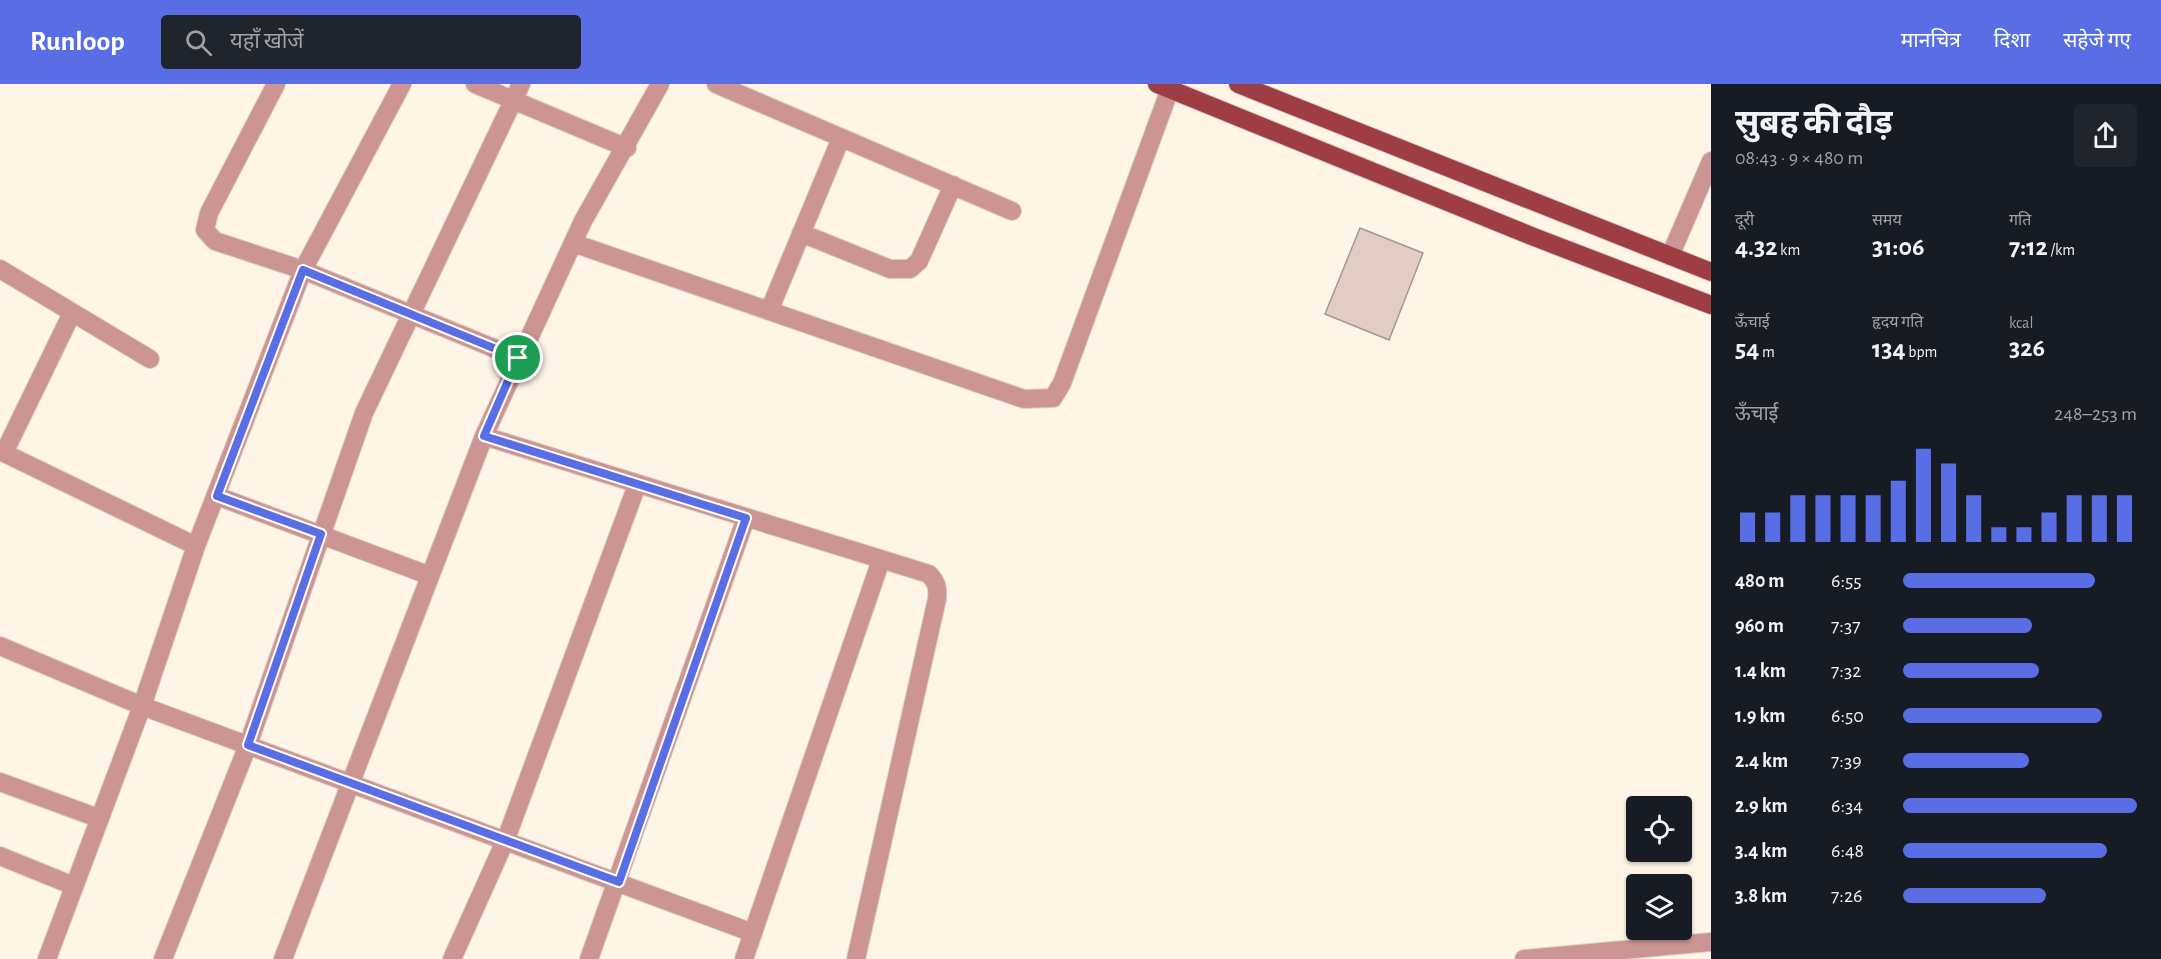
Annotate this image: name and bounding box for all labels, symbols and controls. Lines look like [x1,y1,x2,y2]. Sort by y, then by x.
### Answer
search box [161,15,581,69]
icon: search [182,26,215,59]
text: Runloop [30,28,125,56]
text: यहाँ खोजें [230,30,304,52]
text: मानचित्र [1901,30,1961,51]
text: दिशा [1994,30,2030,51]
text: सहेजे गए [2063,30,2131,51]
button: share [2074,104,2137,167]
text: सुबह की दौड़ [1735,107,1893,140]
text: 08:43 · 9 × 480 m [1735,148,1863,168]
text: दूरी [1735,212,1754,228]
text: समय [1872,212,1902,228]
text: गति [2009,212,2031,228]
text: 4.32 [1735,234,1777,260]
text: 31:06 [1872,234,1925,260]
text: 7:12 [2009,234,2048,260]
text: km [1777,242,1800,258]
text: /km [2048,242,2075,258]
text: ऊँचाई [1735,314,1770,330]
text: हृदय गति [1872,314,1924,330]
text: kcal [2009,315,2033,331]
pin [492,332,543,383]
text: 326 [2009,335,2045,361]
text: 54 [1735,336,1759,362]
text: 134 [1872,336,1906,362]
icon: arrive [501,341,534,374]
text: m [1759,344,1775,360]
text: bpm [1906,344,1937,360]
text: ऊँचाई [1735,404,1778,424]
text: 248–253 m [2054,404,2137,424]
text: 480 m [1735,571,1785,591]
text: 6:55 [1831,571,1862,591]
text: 960 m [1735,616,1784,636]
text: 7:37 [1831,616,1861,636]
text: 1.4 km [1735,661,1786,681]
text: 7:32 [1831,661,1861,681]
text: 1.9 km [1735,706,1786,726]
text: 6:50 [1831,706,1864,726]
text: 2.4 km [1735,751,1788,771]
text: 7:39 [1831,751,1862,771]
map controls [1626,796,1692,940]
button: locate [1626,796,1692,862]
text: 2.9 km [1735,796,1788,816]
text: 6:34 [1831,796,1863,816]
text: 3.4 km [1735,841,1787,861]
text: 6:48 [1831,841,1864,861]
button: layers [1626,874,1692,940]
text: 3.8 km [1735,886,1787,906]
text: 7:26 [1831,886,1862,906]

